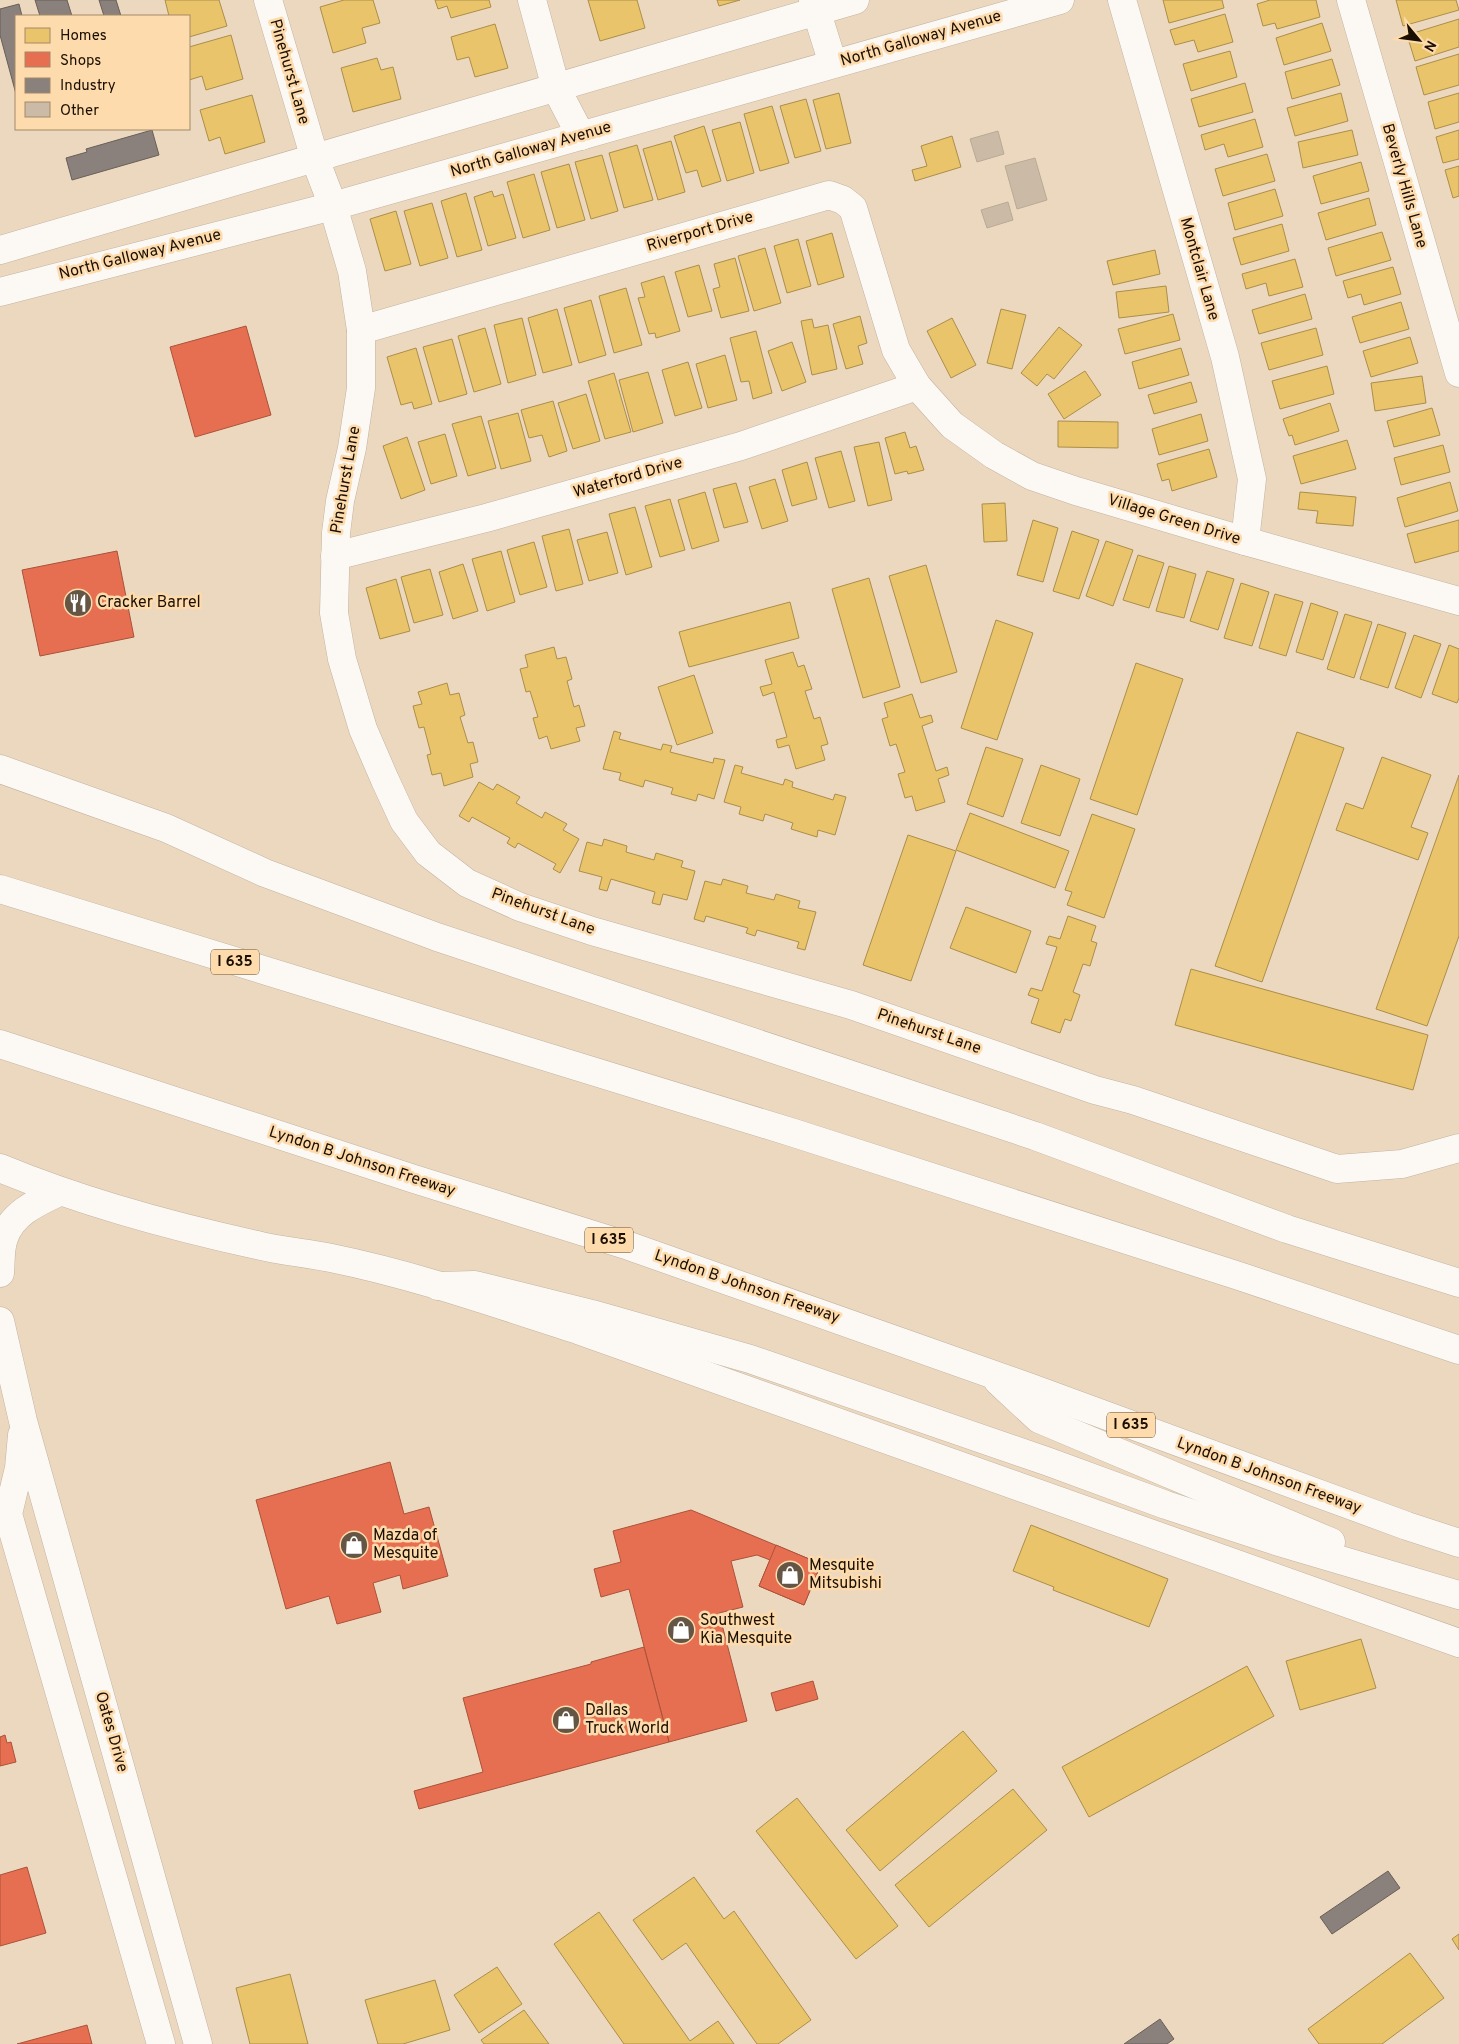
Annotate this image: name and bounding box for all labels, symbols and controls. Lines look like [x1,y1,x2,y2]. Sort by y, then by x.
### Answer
street label: North Galloway Avenue [838,6,1004,72]
legend [15,15,190,130]
north arrow [1394,15,1444,65]
street label: Pinehurst Lane [264,17,314,127]
text: Homes [60,27,107,46]
text: N [1419,37,1439,54]
text: Shops [60,52,101,71]
text: Industry [60,77,116,96]
text: Other [60,102,99,121]
street label: North Galloway Avenue [448,117,614,183]
street label: Beverly Hills Lane [1377,121,1431,251]
street label: Riverport Drive [644,207,756,257]
street label: Montclair Lane [1175,215,1223,323]
street label: North Galloway Avenue [57,225,223,285]
street label: Pinehurst Lane [327,425,365,535]
street label: Waterford Drive [571,453,685,503]
street label: Village Green Drive [1105,490,1243,550]
restaurant icon: Cracker Barrel [63,588,93,618]
place label: Cracker Barrel [97,593,201,613]
street label: Pinehurst Lane [488,884,598,940]
road number: I 635 [211,950,259,974]
street label: Pinehurst Lane [874,1005,984,1059]
street label: Lyndon B Johnson Freeway [266,1122,458,1202]
road number: I 635 [585,1228,633,1252]
street label: Lyndon B Johnson Freeway [652,1246,842,1328]
road number: I 635 [1107,1412,1155,1438]
street label: Lyndon B Johnson Freeway [1174,1433,1364,1519]
place label: Mazda of Mesquite [373,1526,438,1564]
shop icon: Mazda of Mesquite [339,1530,369,1560]
place label: Mesquite Mitsubishi [809,1556,882,1594]
shop icon: Mesquite Mitsubishi [775,1560,805,1590]
place label: Southwest Kia Mesquite [700,1611,792,1649]
shop icon: Southwest Kia Mesquite [666,1615,696,1645]
street label: Oates Drive [90,1689,132,1775]
place label: Dallas Truck World [585,1701,669,1739]
shop icon: Dallas Truck World [551,1705,581,1735]

